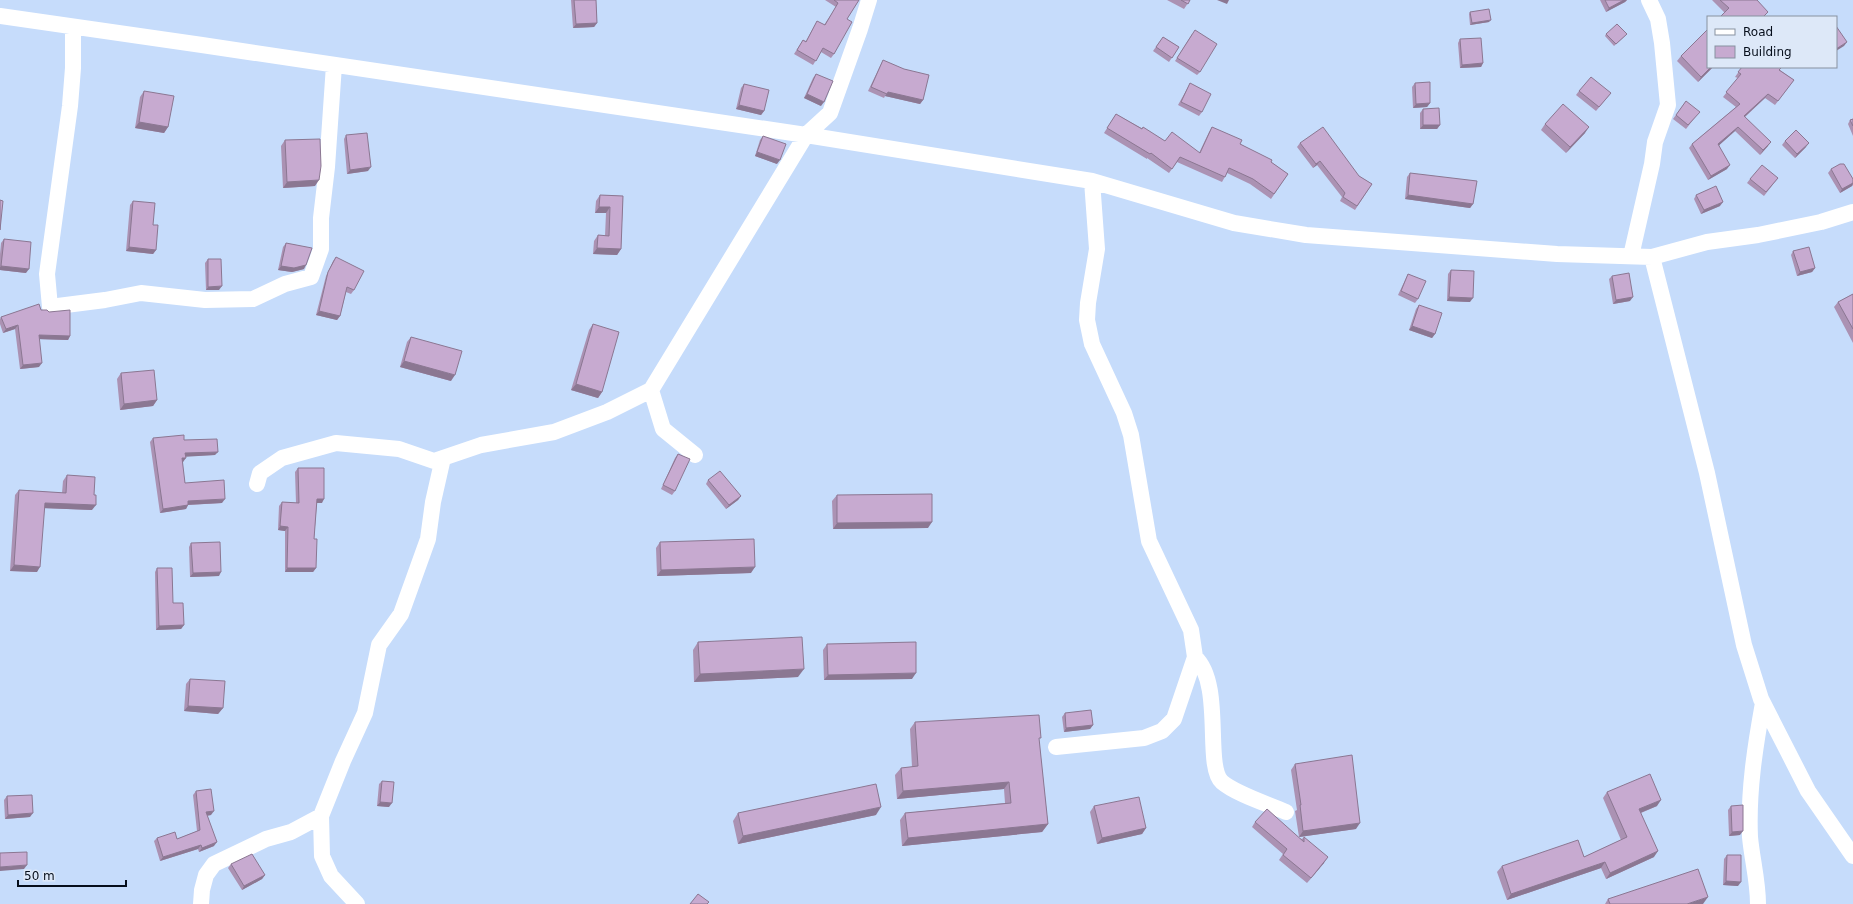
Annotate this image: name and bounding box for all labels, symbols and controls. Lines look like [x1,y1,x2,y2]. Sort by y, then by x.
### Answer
legend [1707,16,1837,68]
text: Road [1743,25,1773,39]
text: Building [1743,45,1792,59]
scale bar [18,862,126,888]
text: 50 m [24,869,55,883]

